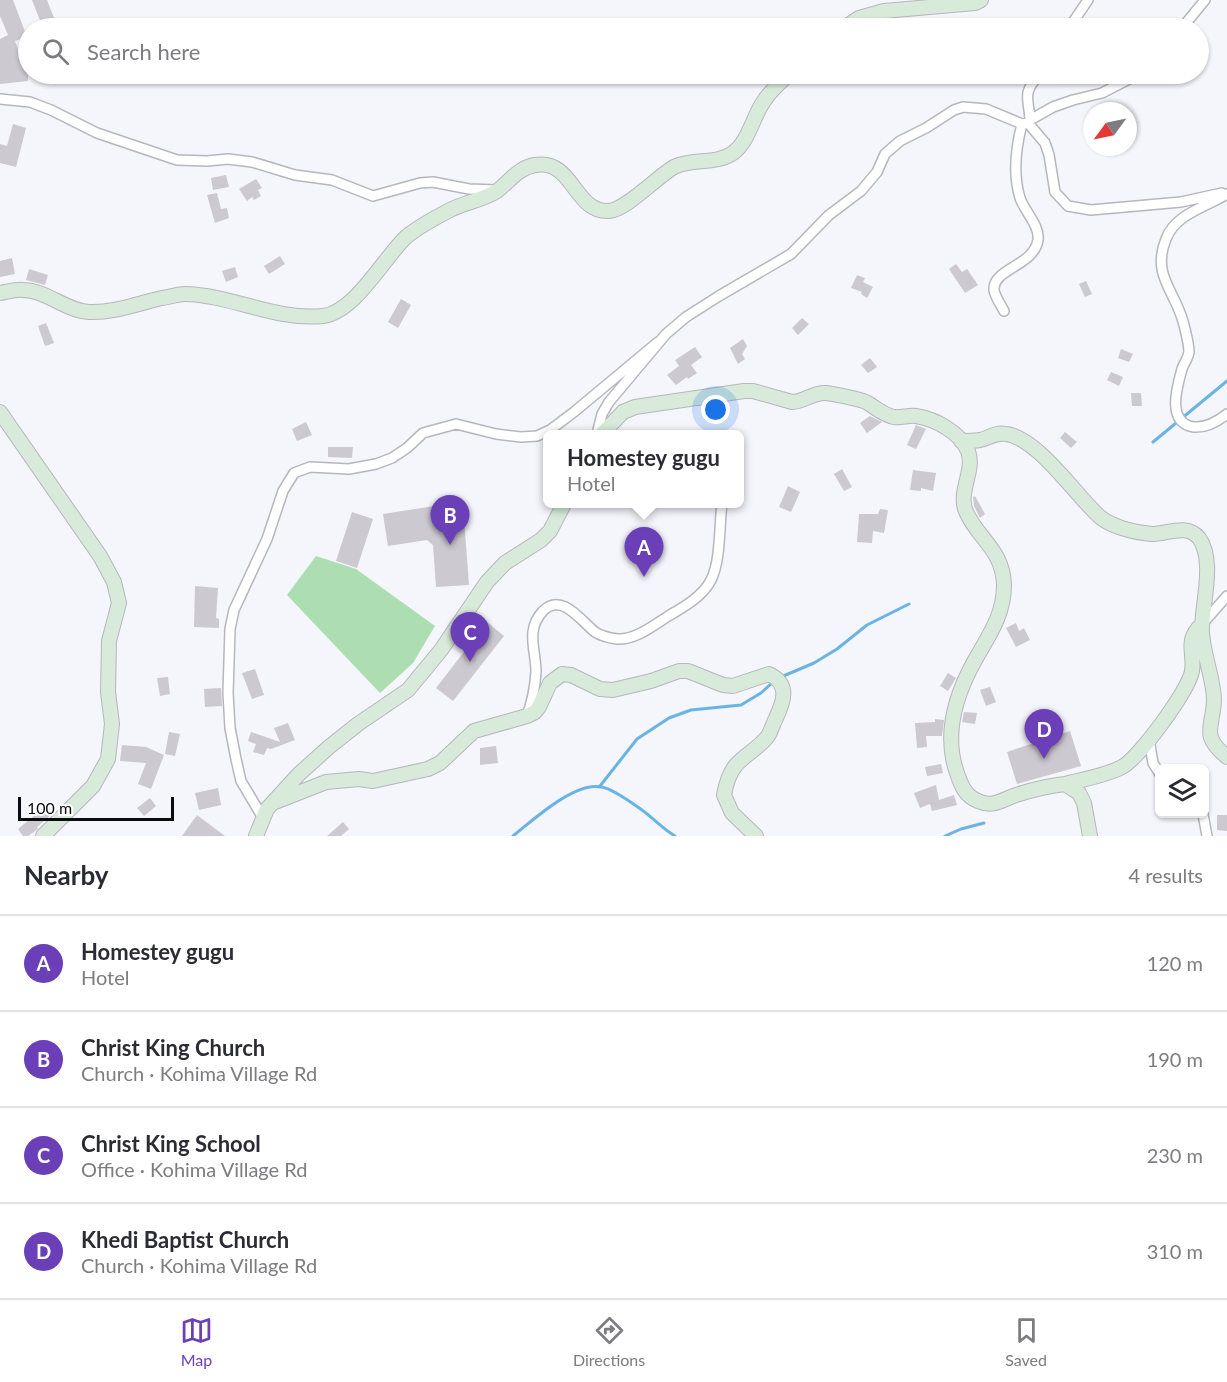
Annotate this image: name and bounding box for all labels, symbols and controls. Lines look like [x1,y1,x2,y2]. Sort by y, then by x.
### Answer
search box [18,18,1209,84]
icon: search [39,35,72,68]
text: Search here [87,38,200,65]
north arrow [1083,102,1137,156]
your location [701,395,730,424]
popup [543,430,744,508]
text: Homestey gugu [567,444,720,471]
text: Hotel [567,471,615,495]
pin: B [430,496,470,545]
pin: A [624,528,664,577]
pin: C [450,612,490,662]
pin: D [1024,710,1064,759]
map controls [1155,764,1209,818]
button: layers [1155,764,1209,818]
scale bar [18,794,174,822]
text: 100 m [27,798,72,817]
text: Nearby [24,859,109,891]
text: 4 results [1128,863,1203,887]
text: Homestey gugu [81,938,234,965]
text: A [37,951,50,975]
text: 120 m [1147,951,1203,975]
text: Hotel [81,965,130,989]
text: Christ King Church [81,1034,265,1061]
text: B [37,1047,50,1071]
text: 190 m [1147,1047,1203,1071]
text: Church · Kohima Village Rd [81,1061,317,1085]
text: Christ King School [81,1130,261,1157]
text: C [37,1143,50,1167]
text: 230 m [1147,1143,1203,1167]
text: Office · Kohima Village Rd [81,1157,307,1181]
text: Khedi Baptist Church [81,1226,289,1253]
text: D [36,1239,51,1263]
text: 310 m [1147,1239,1203,1263]
text: Church · Kohima Village Rd [81,1253,317,1277]
tab: Map [180,1314,213,1369]
tab: Directions [573,1314,645,1369]
tab: Saved [1005,1314,1047,1369]

